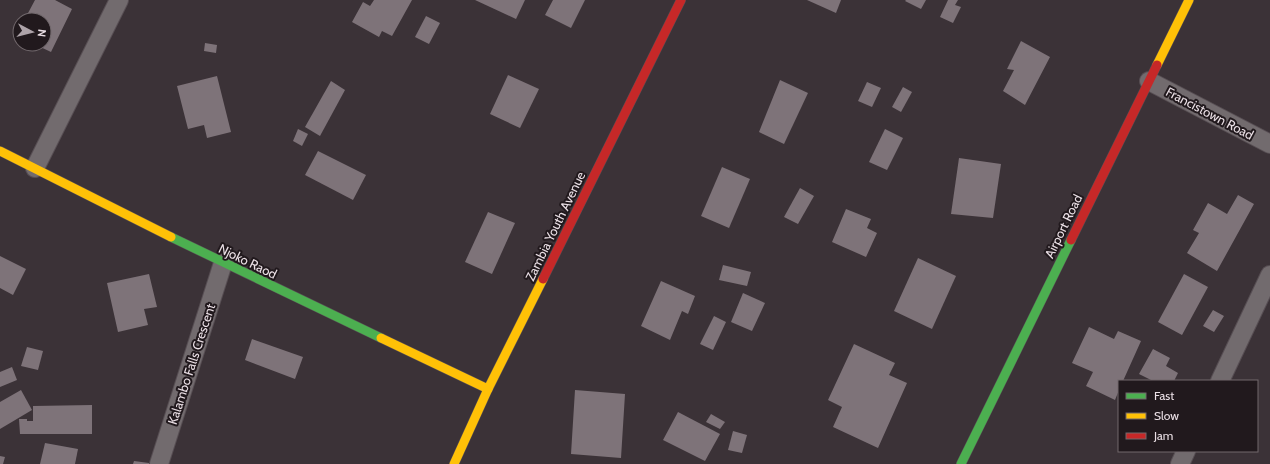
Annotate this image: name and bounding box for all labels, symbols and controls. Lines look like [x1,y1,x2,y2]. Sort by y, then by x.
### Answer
north arrow [12,12,52,52]
text: N [35,29,49,38]
street label: Francistown Road [1163,83,1257,143]
street label: Zambia Youth Avenue [522,168,589,283]
street label: Airport Road [1041,192,1085,260]
street label: Njoko Raod [216,240,280,283]
street label: Kalambo Falls Crescent [164,301,218,427]
legend [1118,380,1258,452]
text: Fast [1154,388,1174,403]
text: Slow [1154,408,1179,423]
text: Jam [1153,428,1173,443]

